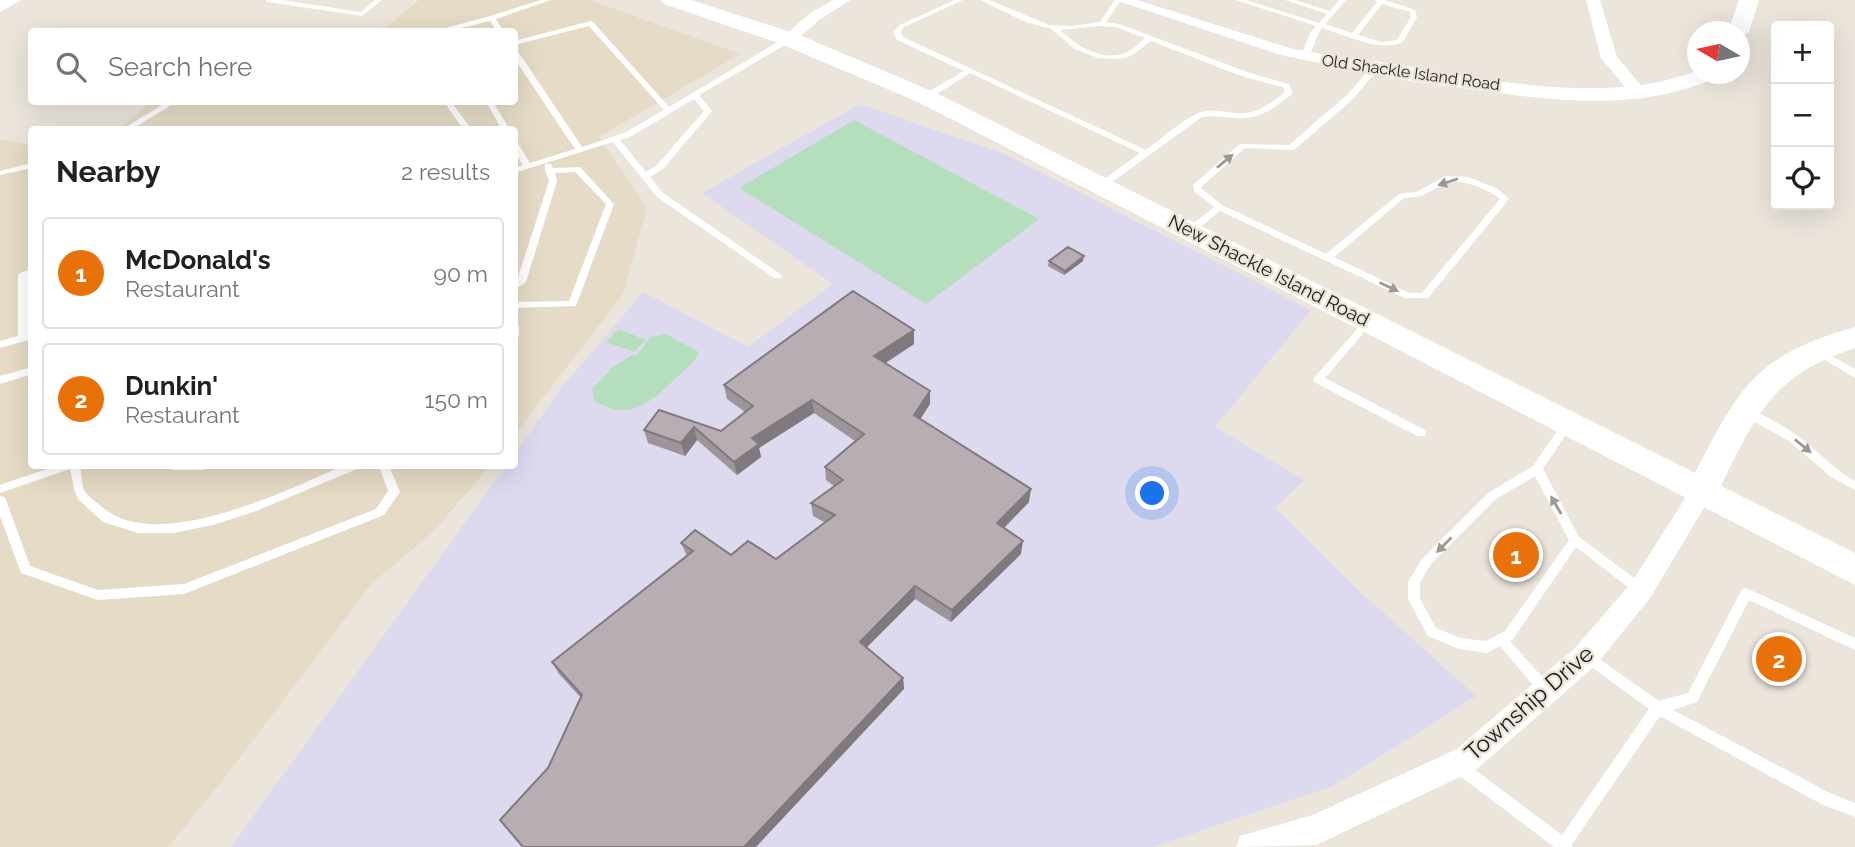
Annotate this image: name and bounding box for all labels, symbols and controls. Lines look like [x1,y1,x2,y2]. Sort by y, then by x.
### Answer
north arrow [1687,21,1750,84]
map controls [1771,21,1834,210]
button: + [1771,21,1834,84]
search box [28,28,518,105]
icon: search [52,48,90,86]
street label: Old Shackle Island Road [1321,51,1501,94]
text: Search here [108,52,252,82]
button: − [1771,84,1834,147]
button: locate [1771,147,1834,210]
text: Nearby [56,154,160,189]
one-way arrow [1217,154,1234,169]
text: 2 results [401,158,490,185]
one-way arrow [1437,177,1458,188]
street label: New Shackle Island Road [1165,210,1373,330]
text: McDonald's [125,245,271,275]
text: 1 [75,260,87,287]
text: 90 m [433,260,488,287]
text: Restaurant [125,275,240,302]
one-way arrow [1379,281,1399,293]
text: Dunkin' [125,371,218,401]
text: 2 [75,386,87,413]
text: 150 m [425,386,488,413]
text: Restaurant [125,401,240,428]
one-way arrow [1794,438,1811,453]
your location [1135,476,1169,510]
one-way arrow [1550,495,1563,514]
pin: 1 [1493,529,1539,581]
one-way arrow [1435,536,1452,553]
pin: 2 [1756,633,1802,685]
street label: Township Drive [1459,640,1598,766]

